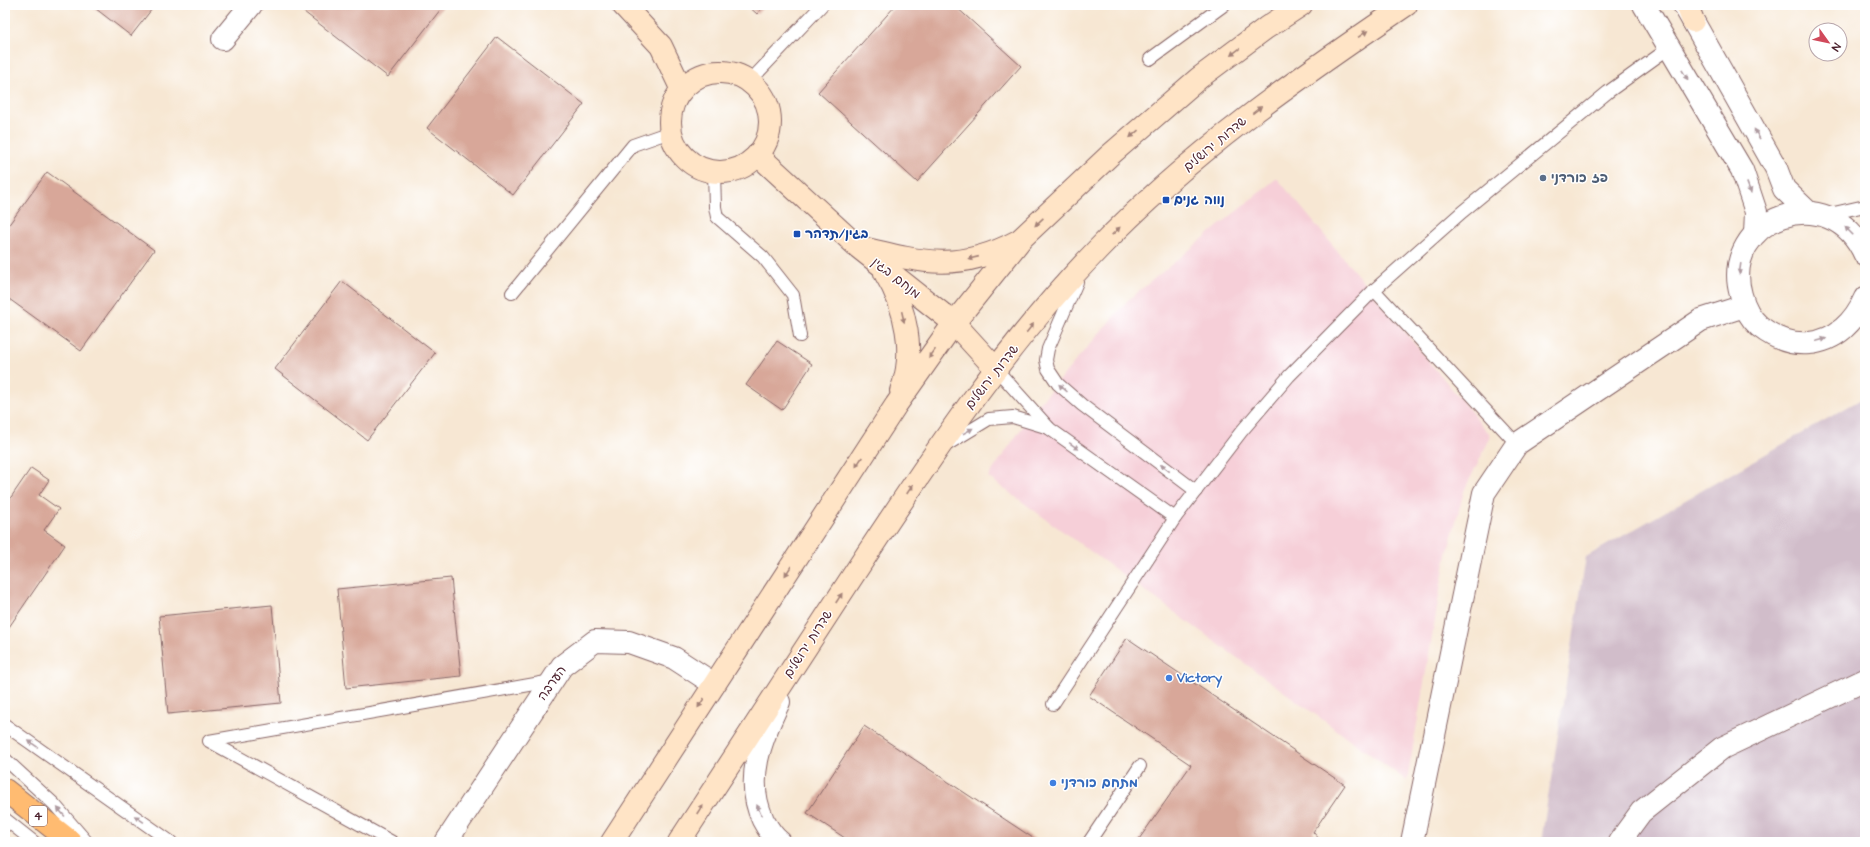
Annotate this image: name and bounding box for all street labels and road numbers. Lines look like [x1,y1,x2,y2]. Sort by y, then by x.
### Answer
street label: שדרות ירושלים [1179,112,1251,176]
street label: מנחם בגין [868,253,924,303]
street label: שדרות ירושלים [961,341,1023,413]
street label: שדרות ירושלים [779,606,837,682]
street label: הערבה [533,662,571,704]
road number: 4 [29,806,47,826]

